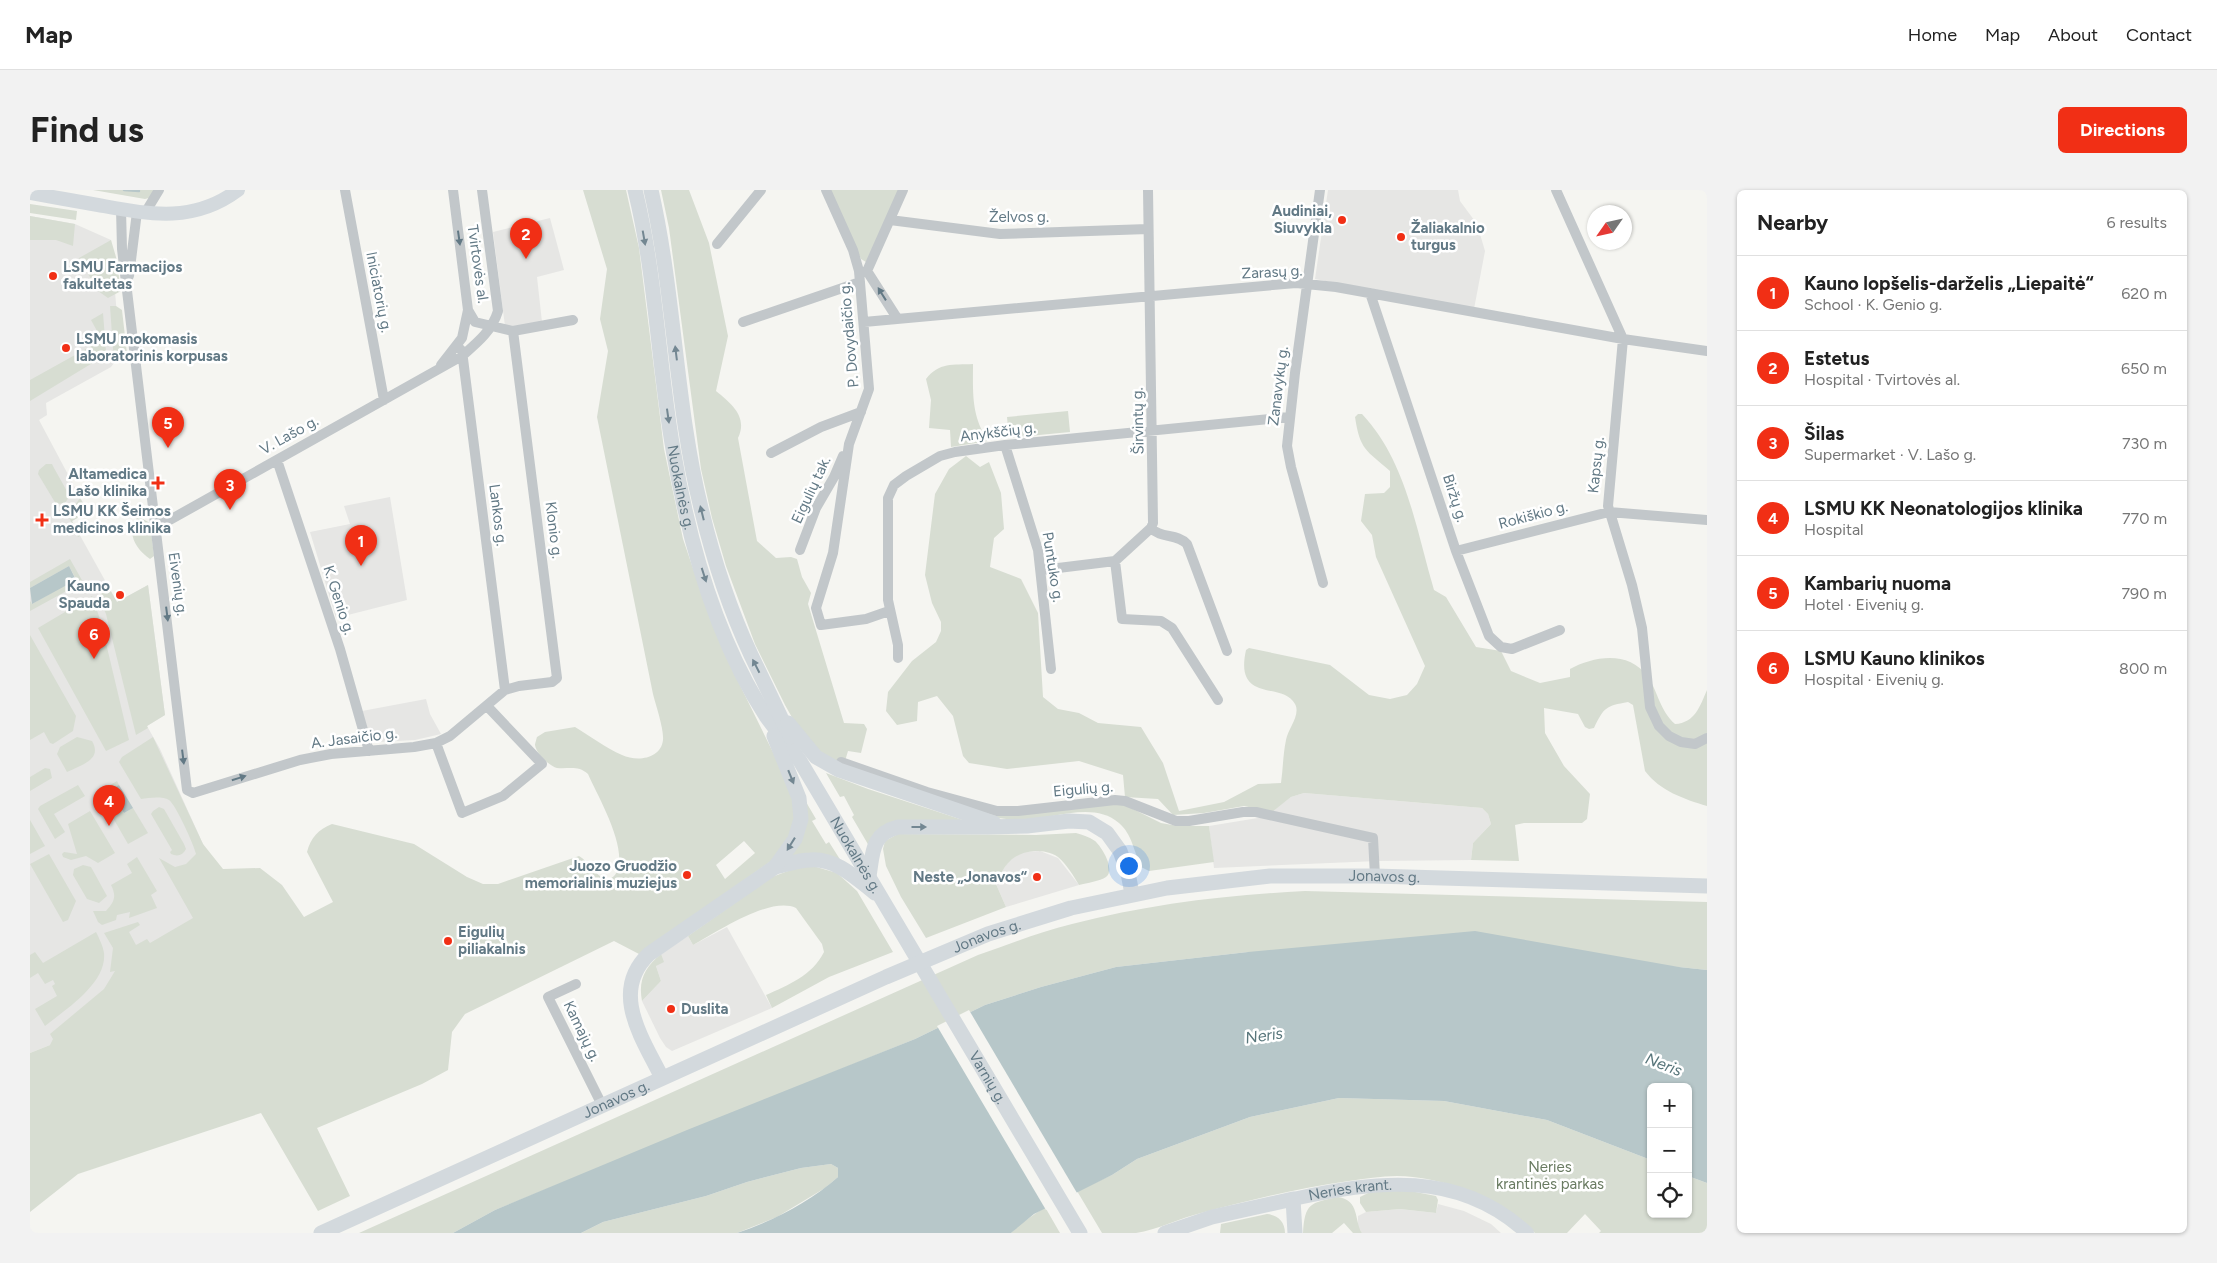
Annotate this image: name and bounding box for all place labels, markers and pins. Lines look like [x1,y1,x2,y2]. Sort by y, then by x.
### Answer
place label: Audiniai, Siuvykla [1272,202,1332,237]
marker: Audiniai, Siuvykla [1336,214,1348,226]
pin: 2 [510,218,542,259]
place label: Žaliakalnio turgus [1411,219,1485,254]
marker: Žaliakalnio turgus [1395,231,1407,243]
place label: LSMU Farmacijos fakultetas [63,258,182,293]
marker: LSMU Farmacijos fakultetas [47,270,59,282]
place label: LSMU mokomasis laboratorinis korpusas [76,330,228,365]
marker: LSMU mokomasis laboratorinis korpusas [60,342,72,354]
pin: 5 [152,407,184,448]
place label: Altamedica Lašo klinika [68,465,147,500]
pin: 3 [214,469,246,510]
marker: Altamedica Lašo klinika [151,476,165,490]
place label: LSMU KK Šeimos medicinos klinika [53,502,171,537]
marker: LSMU KK Šeimos medicinos klinika [35,513,49,527]
pin: 1 [345,525,377,566]
place label: Kauno Spauda [58,577,110,612]
marker: Kauno Spauda [114,589,126,601]
pin: 6 [78,618,110,659]
pin: 4 [93,785,125,826]
place label: Juozo Gruodžio memorialinis muziejus [525,857,677,892]
place label: Neste „Jonavos“ [913,868,1028,886]
marker: Juozo Gruodžio memorialinis muziejus [681,869,693,881]
marker: Neste „Jonavos“ [1031,871,1043,883]
place label: Eigulių piliakalnis [458,923,525,958]
marker: Eigulių piliakalnis [442,935,454,947]
place label: Duslita [681,1000,729,1018]
marker: Duslita [665,1003,677,1015]

